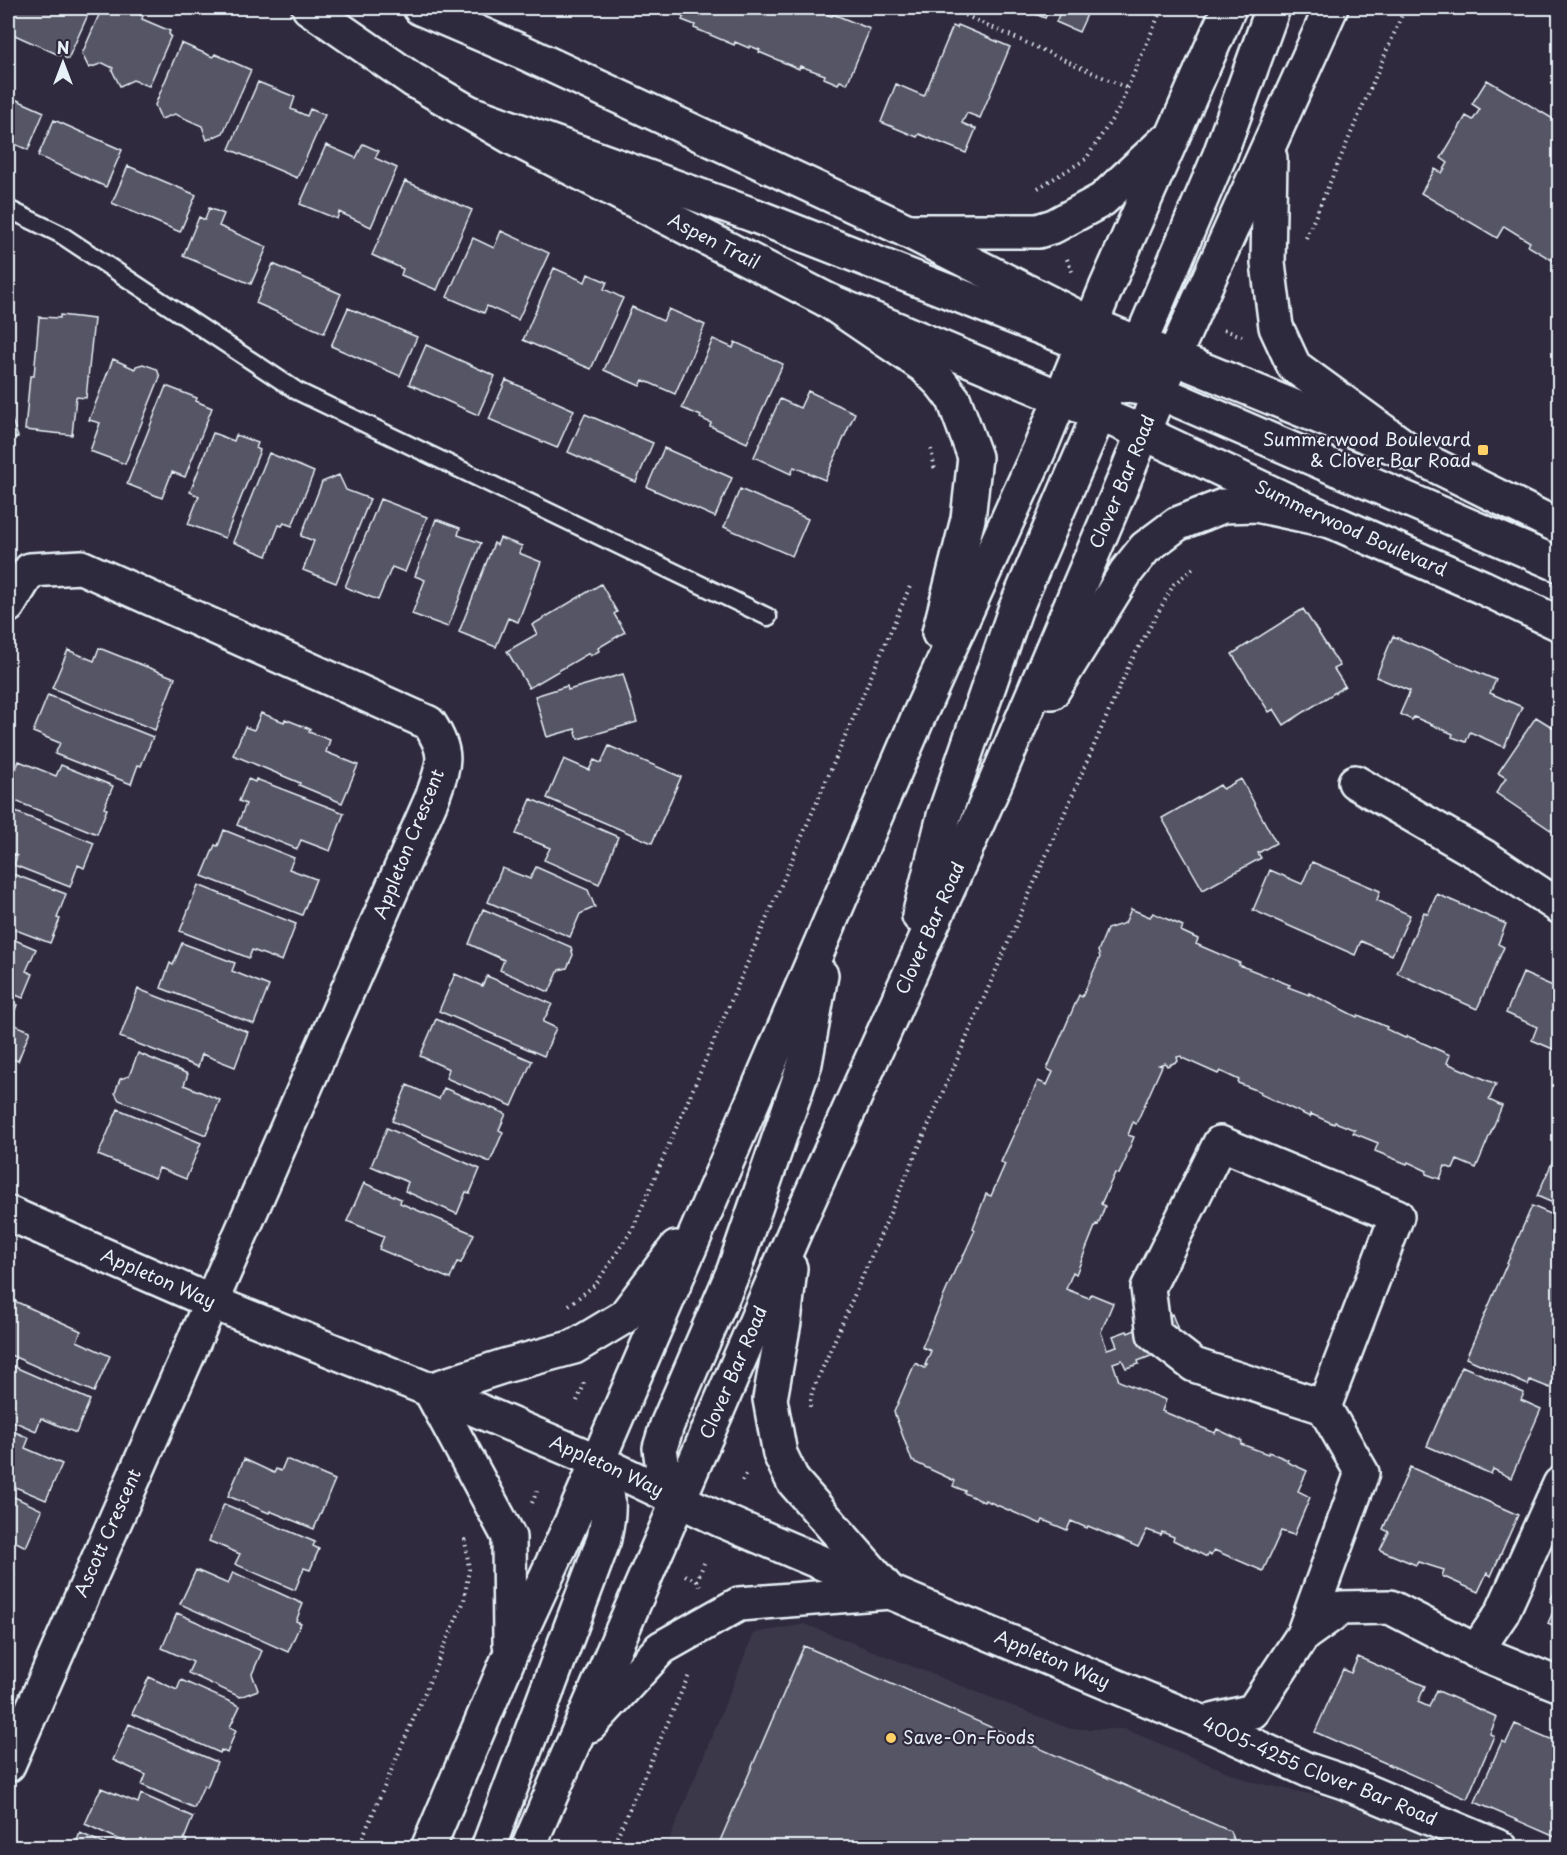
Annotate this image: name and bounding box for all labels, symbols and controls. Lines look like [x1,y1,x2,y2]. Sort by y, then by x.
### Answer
north arrow [33,33,93,93]
text: N [57,35,69,59]
street label: Aspen Trail [664,205,765,275]
street label: Clover Bar Road [1081,410,1161,552]
place label: Summerwood Boulevard & Clover Bar Road [1263,425,1471,473]
marker: Summerwood Boulevard & Clover Bar Road [1476,443,1490,457]
street label: Summerwood Boulevard [1251,472,1452,582]
street label: Appleton Crescent [365,764,450,922]
street label: Clover Bar Road [888,857,970,998]
street label: Appleton Way [97,1240,220,1314]
street label: Clover Bar Road [692,1301,773,1443]
street label: Appleton Way [546,1427,669,1503]
street label: Ascott Crescent [66,1464,147,1601]
street label: Appleton Way [991,1622,1115,1694]
street label: 4005-4255 Clover Bar Road [1199,1709,1442,1832]
place label: Save-On-Foods [903,1723,1035,1750]
marker: Save-On-Foods [884,1731,898,1745]

